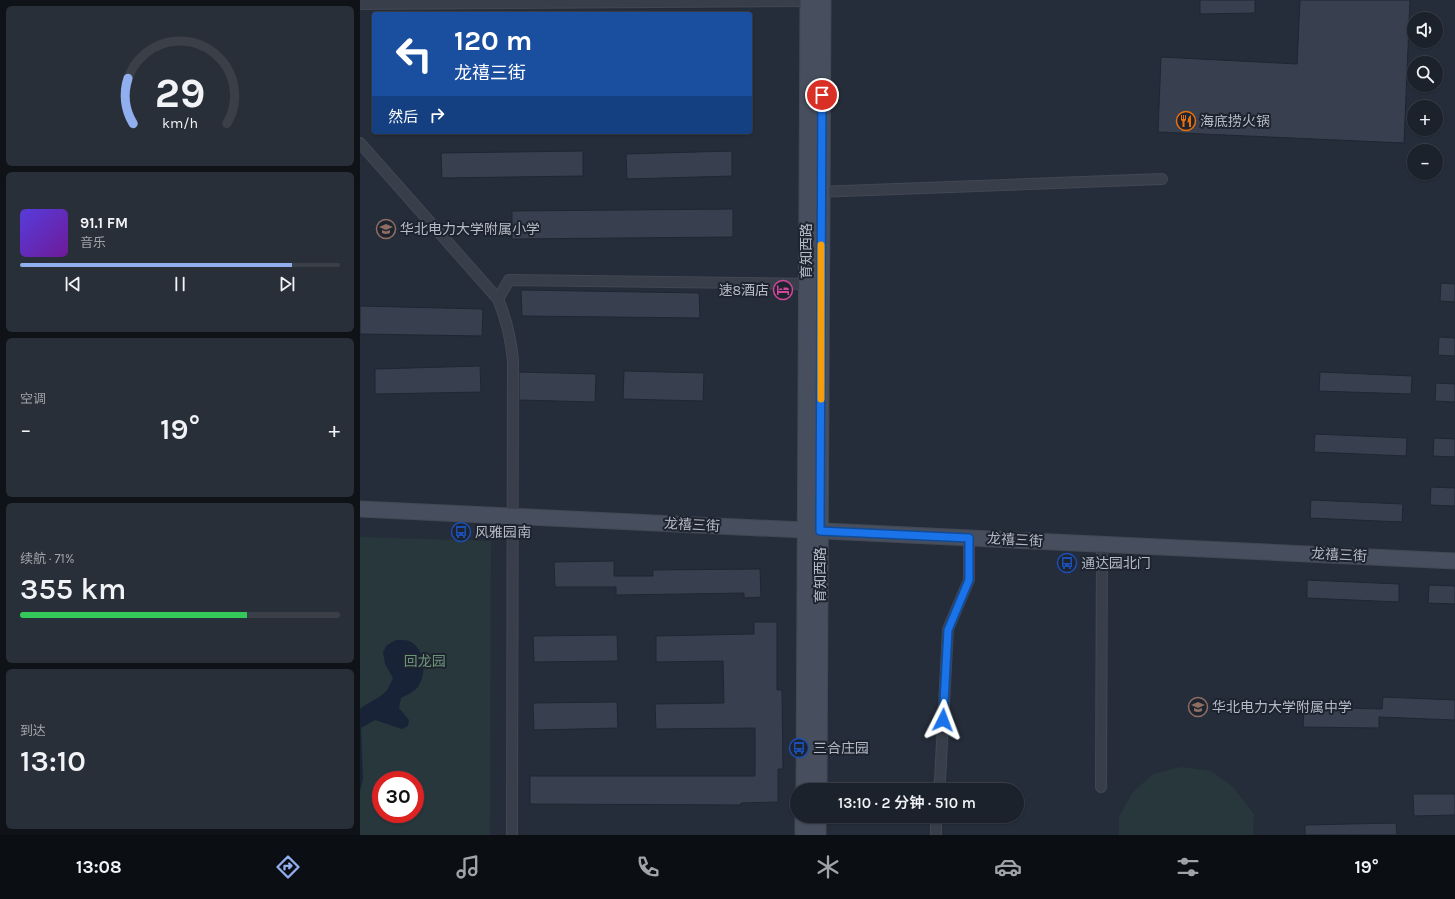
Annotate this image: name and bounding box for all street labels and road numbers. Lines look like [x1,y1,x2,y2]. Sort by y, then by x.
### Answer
street label: 育知西路 [798,223,815,279]
street label: 龙禧三街 [664,515,720,535]
street label: 龙禧三街 [987,530,1043,550]
street label: 龙禧三街 [1311,545,1367,565]
street label: 育知西路 [812,547,829,603]

